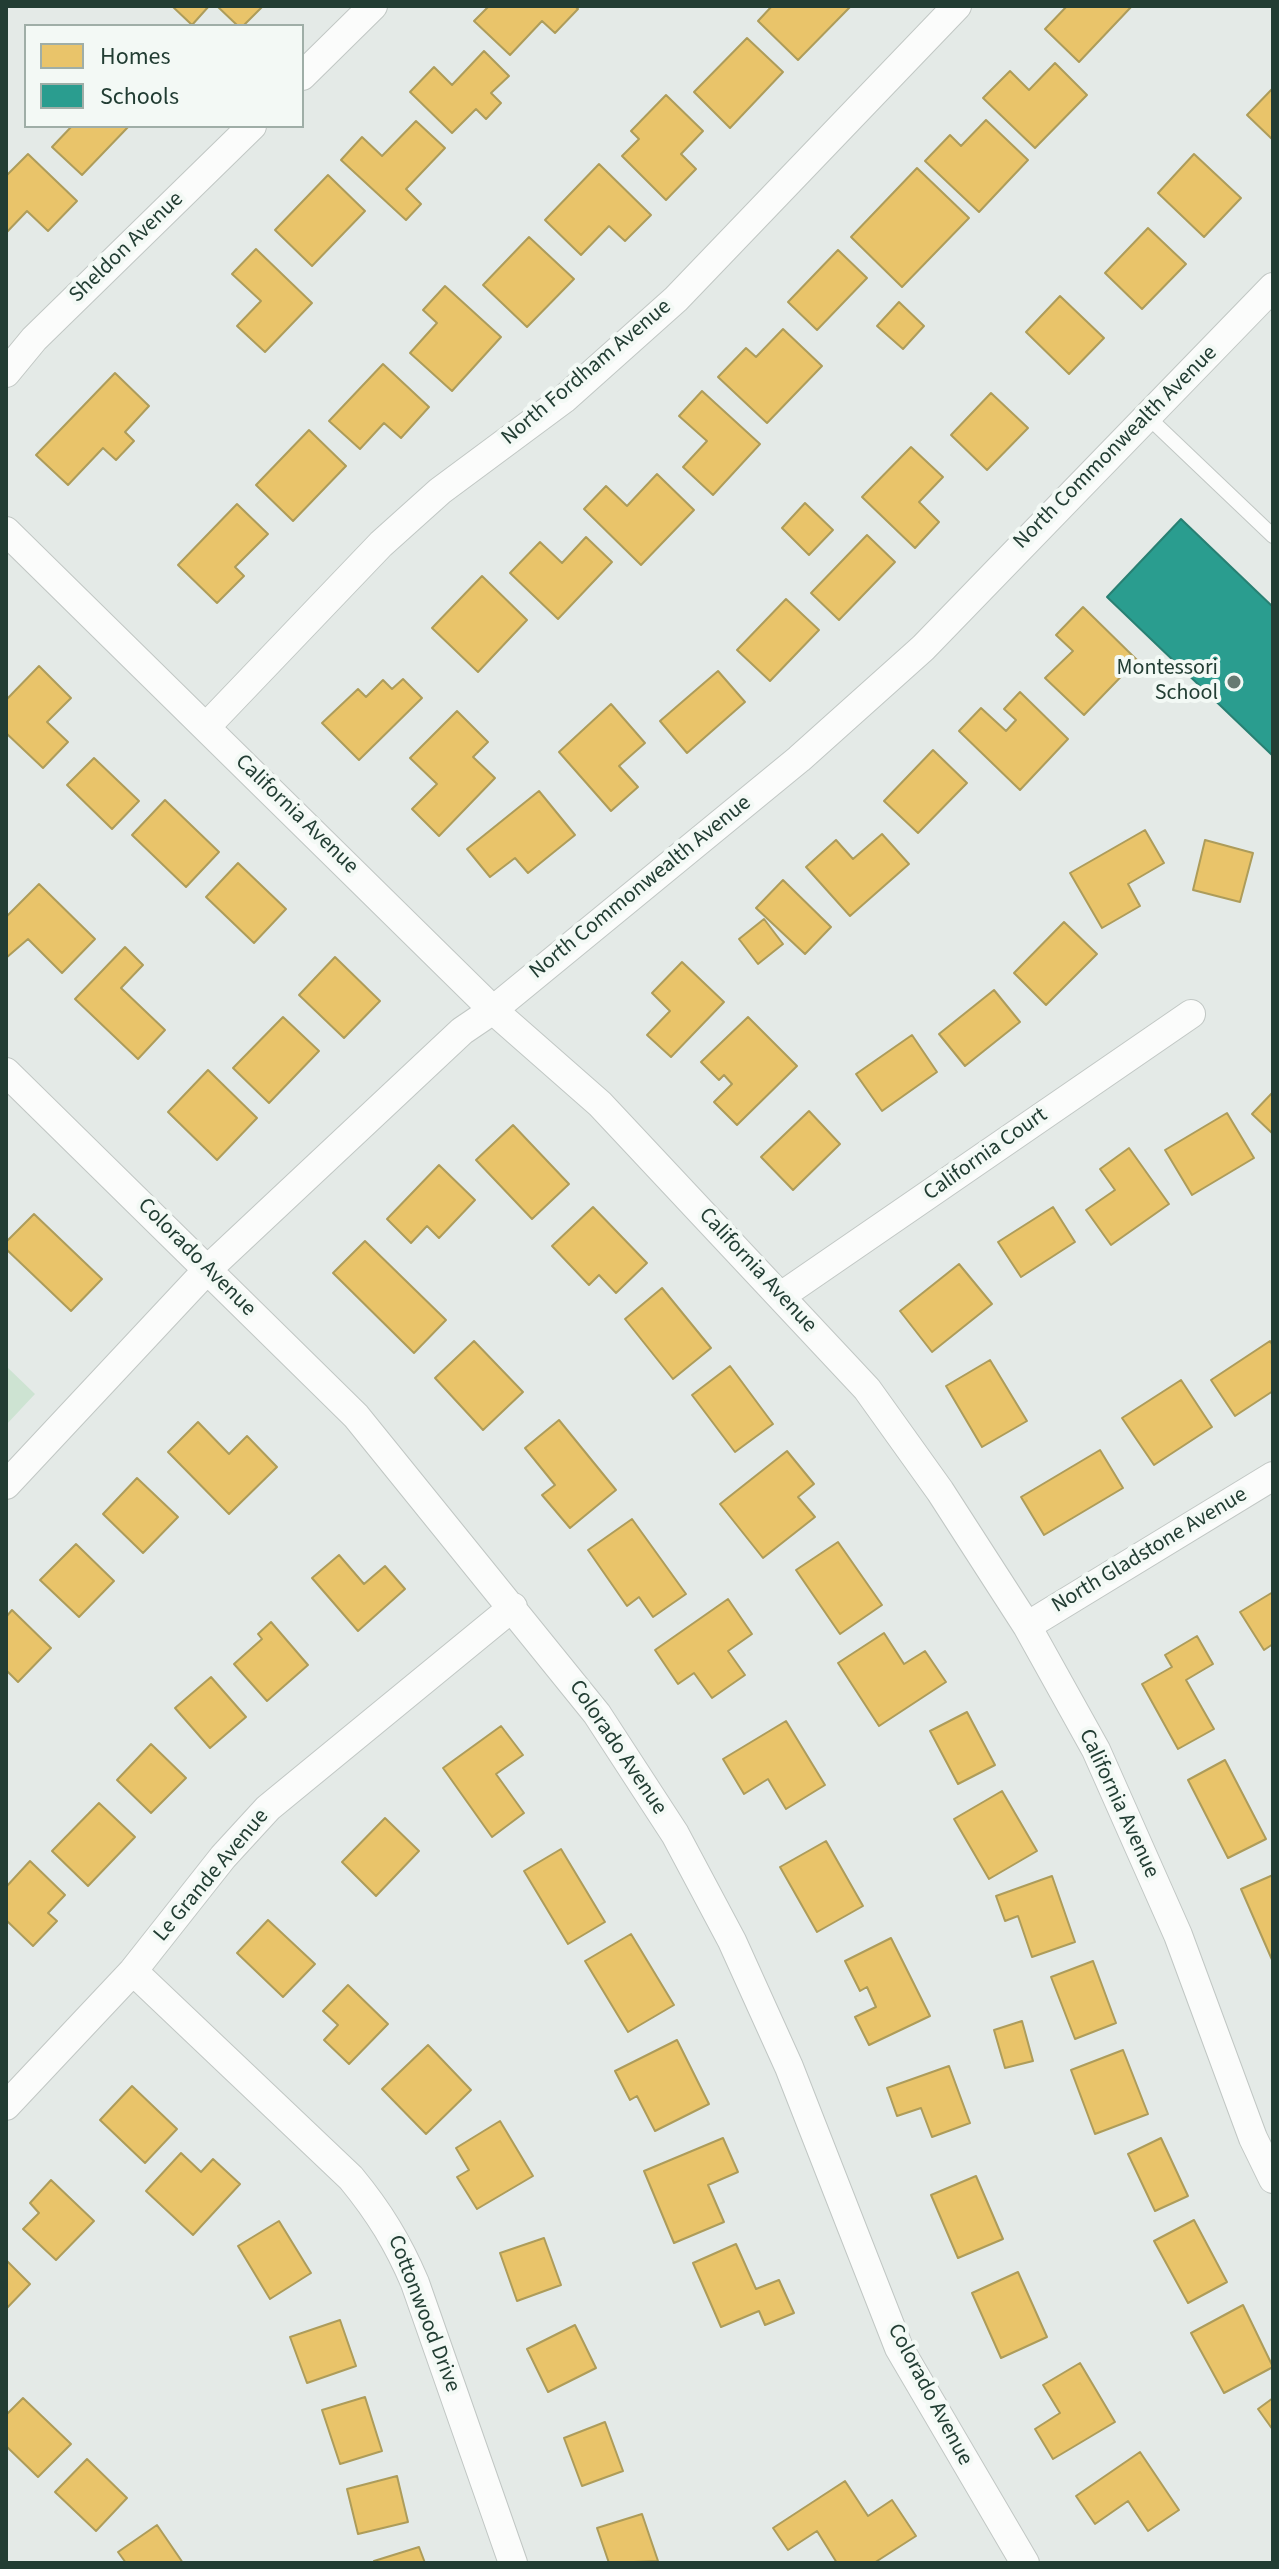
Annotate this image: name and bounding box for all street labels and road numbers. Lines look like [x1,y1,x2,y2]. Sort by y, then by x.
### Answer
street label: Sheldon Avenue [64,187,190,309]
street label: North Fordham Avenue [497,294,677,452]
street label: North Commonwealth Avenue [1009,341,1223,555]
street label: California Avenue [229,750,363,880]
street label: North Commonwealth Avenue [525,791,757,985]
street label: California Court [919,1103,1053,1207]
street label: Colorado Avenue [131,1193,261,1323]
street label: California Avenue [692,1203,822,1339]
street label: North Gladstone Avenue [1048,1482,1252,1620]
street label: Colorado Avenue [562,1676,672,1820]
street label: California Avenue [1072,1725,1164,1883]
street label: Le Grande Avenue [149,1804,275,1948]
street label: Cottonwood Drive [381,2232,465,2396]
street label: Colorado Avenue [881,2320,977,2470]

